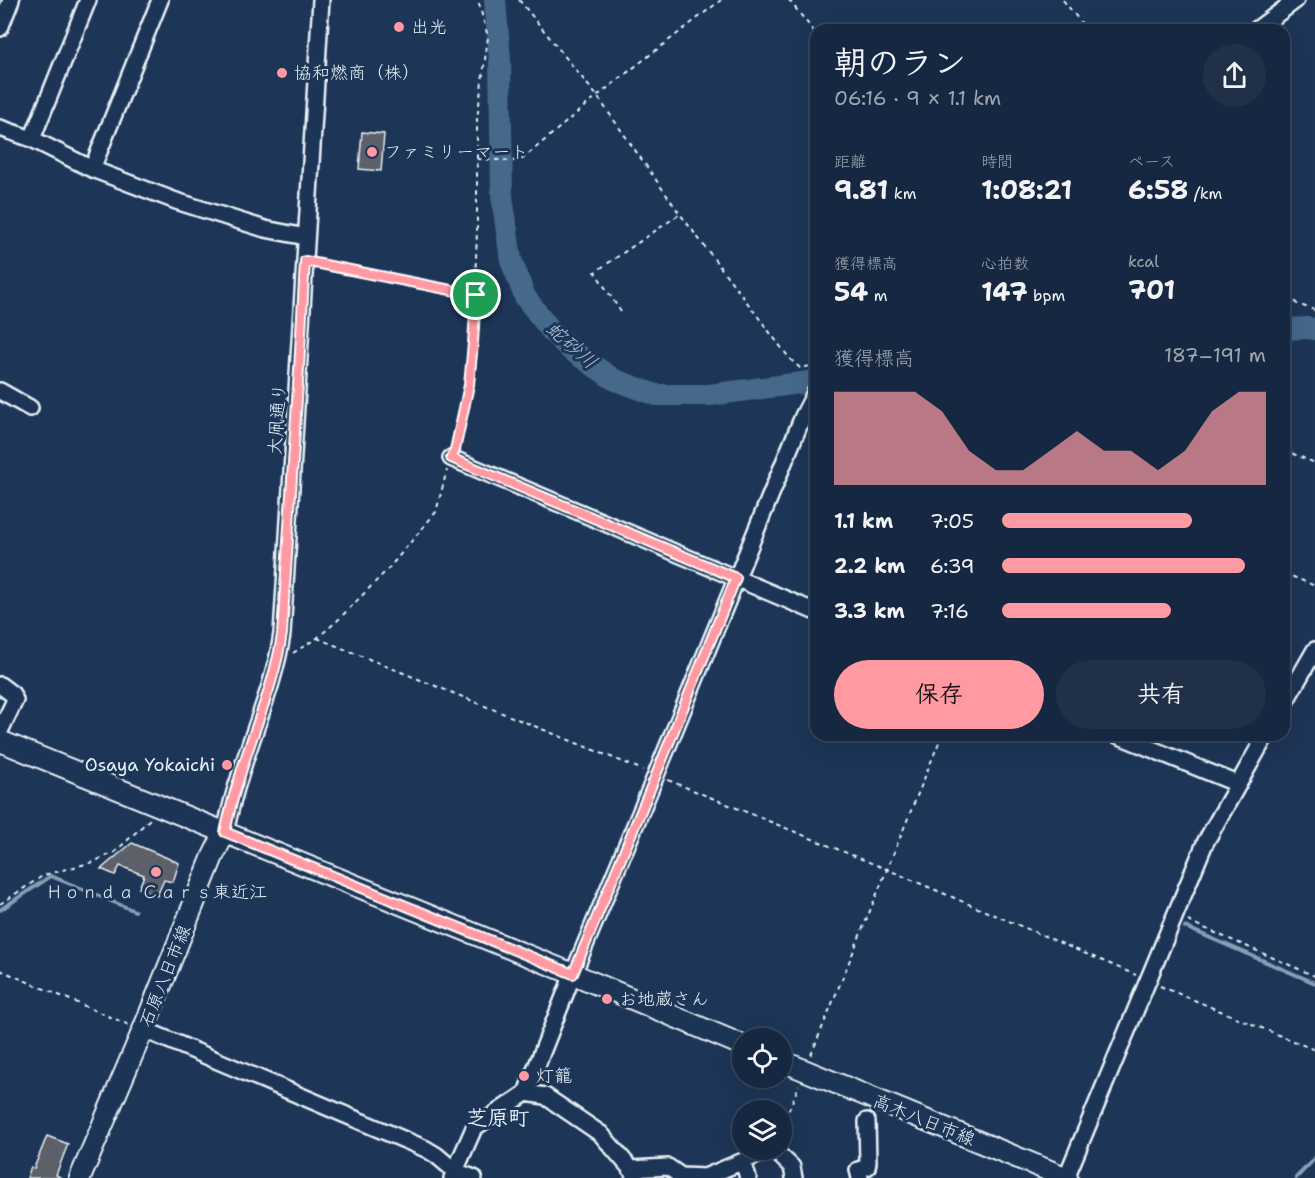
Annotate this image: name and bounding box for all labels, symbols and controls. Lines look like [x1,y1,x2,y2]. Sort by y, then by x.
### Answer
place label: 出光 [411,15,447,39]
marker: 出光 [392,20,406,34]
text: 朝のラン [834,40,966,85]
button: share [1203,44,1266,107]
place label: 協和燃商（株） [294,61,420,85]
marker: 協和燃商（株） [275,66,289,80]
text: 06:16 · 9 × 1.1 km [834,85,1001,111]
place label: ファミリーマート [384,140,528,164]
marker: ファミリーマート [365,145,379,159]
text: 距離 [834,151,866,172]
text: 時間 [981,151,1013,172]
text: ペース [1128,151,1175,172]
text: 9.81 [834,172,888,207]
text: 1:08:21 [981,172,1072,207]
text: 6:58 [1128,172,1188,207]
text: km [888,183,916,204]
text: /km [1188,183,1222,204]
text: kcal [1128,251,1159,272]
text: 獲得標高 [834,253,898,274]
text: 心拍数 [981,253,1029,274]
pin [450,269,501,320]
text: 701 [1128,272,1175,307]
text: 54 [834,274,868,309]
text: 147 [981,274,1028,309]
icon: arrive [459,278,492,311]
text: m [868,285,888,306]
text: bpm [1028,285,1065,306]
water label: 蛇砂川 [541,316,603,374]
text: 187–191 m [1164,342,1266,368]
text: 獲得標高 [834,345,914,371]
street label: 大凧通り [263,382,291,456]
text: 1.1 km [834,508,893,534]
text: 7:05 [930,508,974,534]
text: 2.2 km [834,553,905,579]
text: 6:39 [930,553,975,579]
text: 3.3 km [834,598,905,624]
text: 7:16 [930,598,969,624]
button: 保存 [834,660,1044,729]
button: 共有 [1056,660,1266,729]
place label: Osaya Yokaichi [85,753,215,777]
marker: Osaya Yokaichi [220,758,234,772]
marker: Ｈｏｎｄａ Ｃａｒｓ東近江 [149,865,163,879]
place label: Ｈｏｎｄａ Ｃａｒｓ東近江 [45,880,267,904]
street label: 石原八日市線 [134,921,196,1031]
place label: お地蔵さん [619,987,709,1011]
marker: お地蔵さん [600,992,614,1006]
map controls [732,1028,792,1160]
button: locate [732,1028,792,1088]
place label: 灯籠 [536,1064,572,1088]
marker: 灯籠 [517,1069,531,1083]
street label: 高木八日市線 [869,1089,979,1151]
button: layers [732,1100,792,1160]
district label: 芝原町 [467,1104,530,1132]

